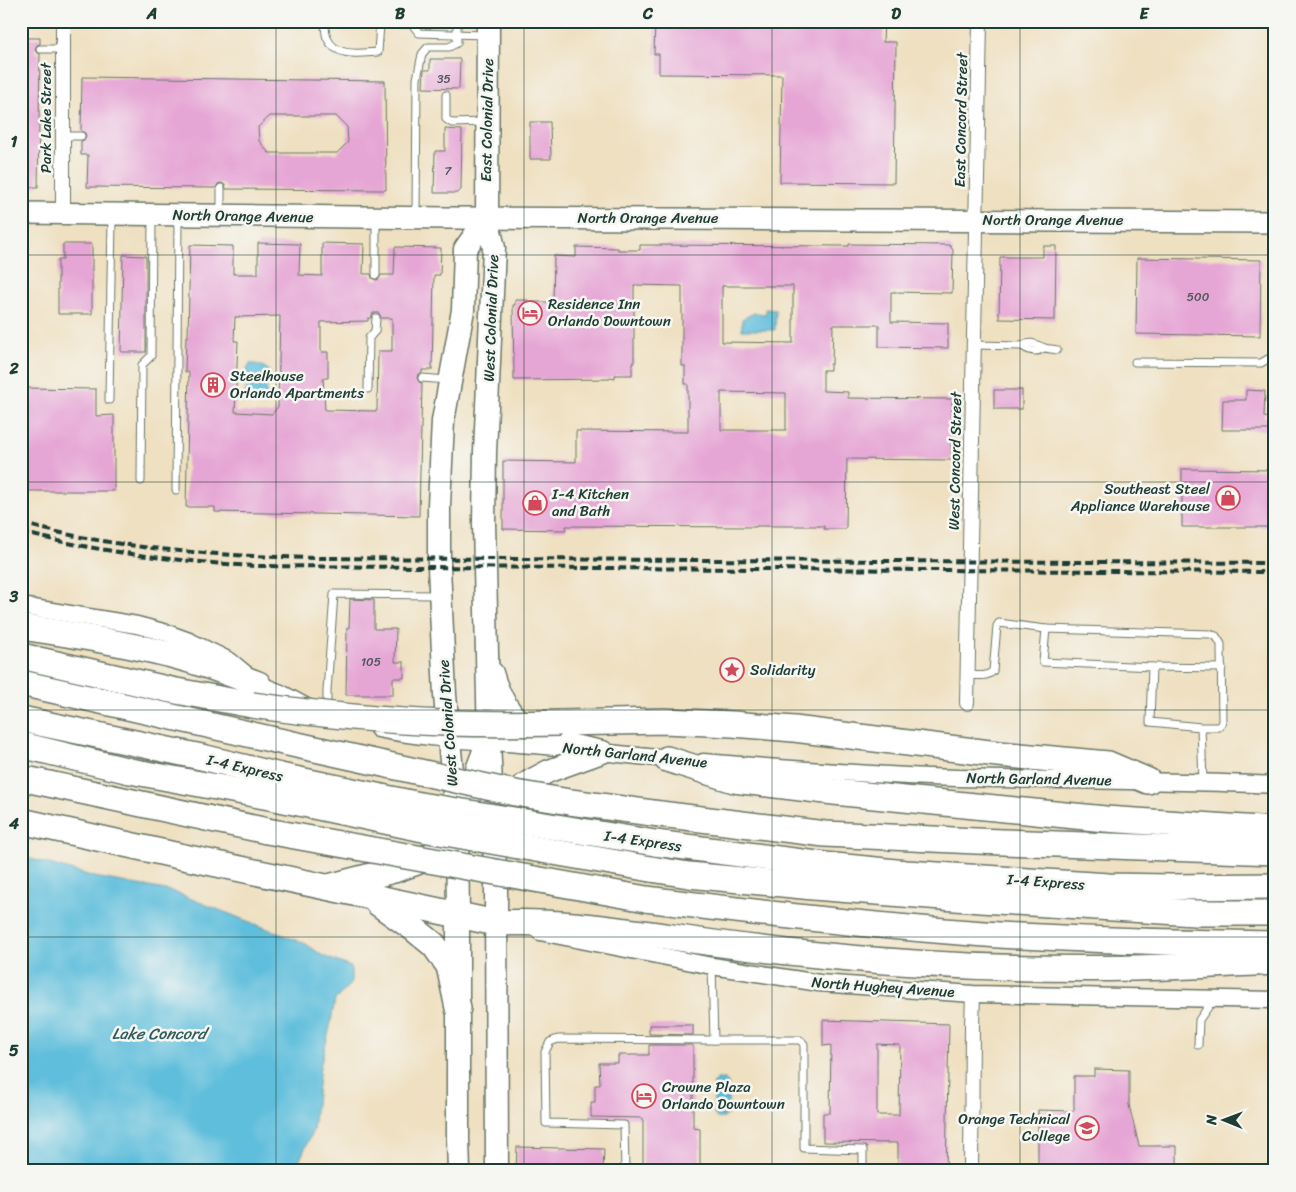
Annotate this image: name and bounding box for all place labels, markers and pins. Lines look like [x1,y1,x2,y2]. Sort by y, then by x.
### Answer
place label: Residence Inn Orlando Downtown [548,291,671,334]
hotel icon: Residence Inn Orlando Downtown [517,300,543,326]
place label: Steelhouse Orlando Apartments [230,363,364,406]
building icon: Steelhouse Orlando Apartments [200,372,226,398]
place label: Southeast Steel Appliance Warehouse [1070,476,1211,519]
place label: I-4 Kitchen and Bath [551,481,629,524]
shop icon: Southeast Steel Appliance Warehouse [1215,485,1241,511]
shop icon: I-4 Kitchen and Bath [522,490,548,516]
place icon: Solidarity [719,657,745,683]
place label: Solidarity [750,657,816,683]
place label: Crowne Plaza Orlando Downtown [662,1074,785,1117]
hotel icon: Crowne Plaza Orlando Downtown [631,1083,657,1109]
place label: Orange Technical College [958,1106,1071,1149]
school or university icon: Orange Technical College [1074,1115,1100,1141]

